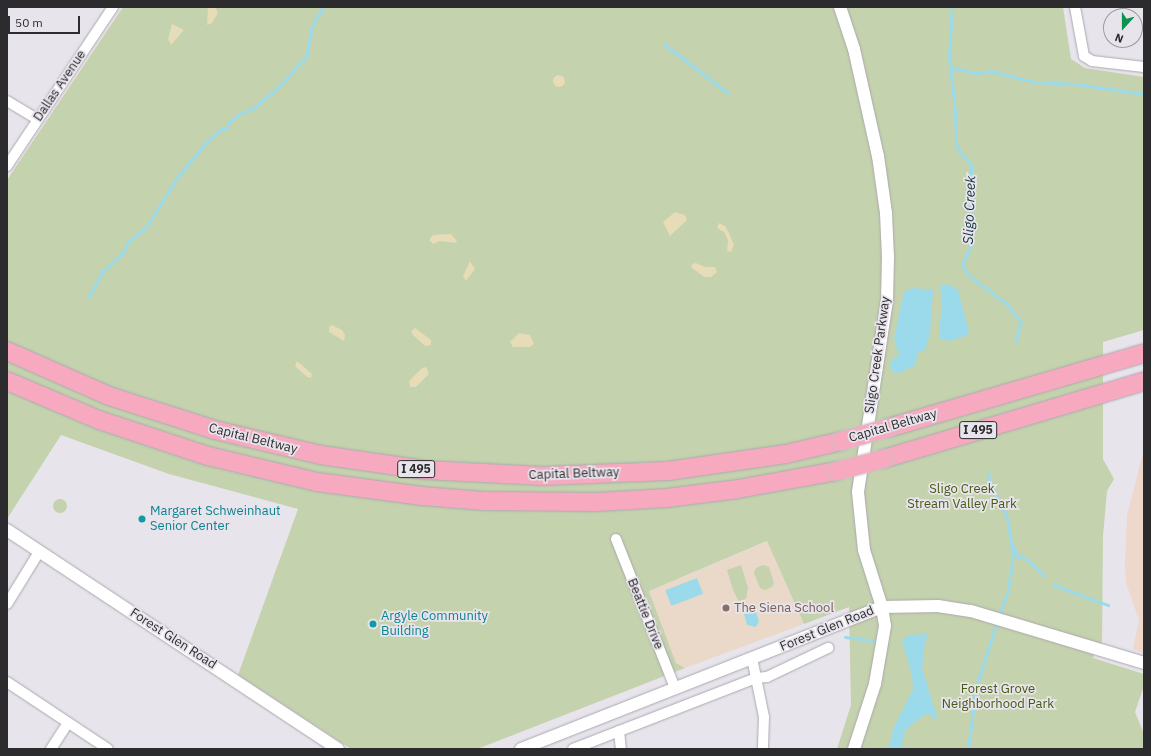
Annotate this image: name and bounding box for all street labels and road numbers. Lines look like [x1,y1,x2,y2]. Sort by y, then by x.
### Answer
street label: Dallas Avenue [30,47,90,125]
street label: Sligo Creek Parkway [862,295,894,415]
street label: Capital Beltway [847,406,939,446]
street label: Capital Beltway [207,420,299,458]
road number: I 495 [959,420,997,440]
road number: I 495 [397,459,435,479]
street label: Capital Beltway [528,465,620,483]
street label: Beattie Drive [624,576,666,652]
street label: Forest Glen Road [778,603,876,655]
street label: Forest Glen Road [127,605,219,673]

